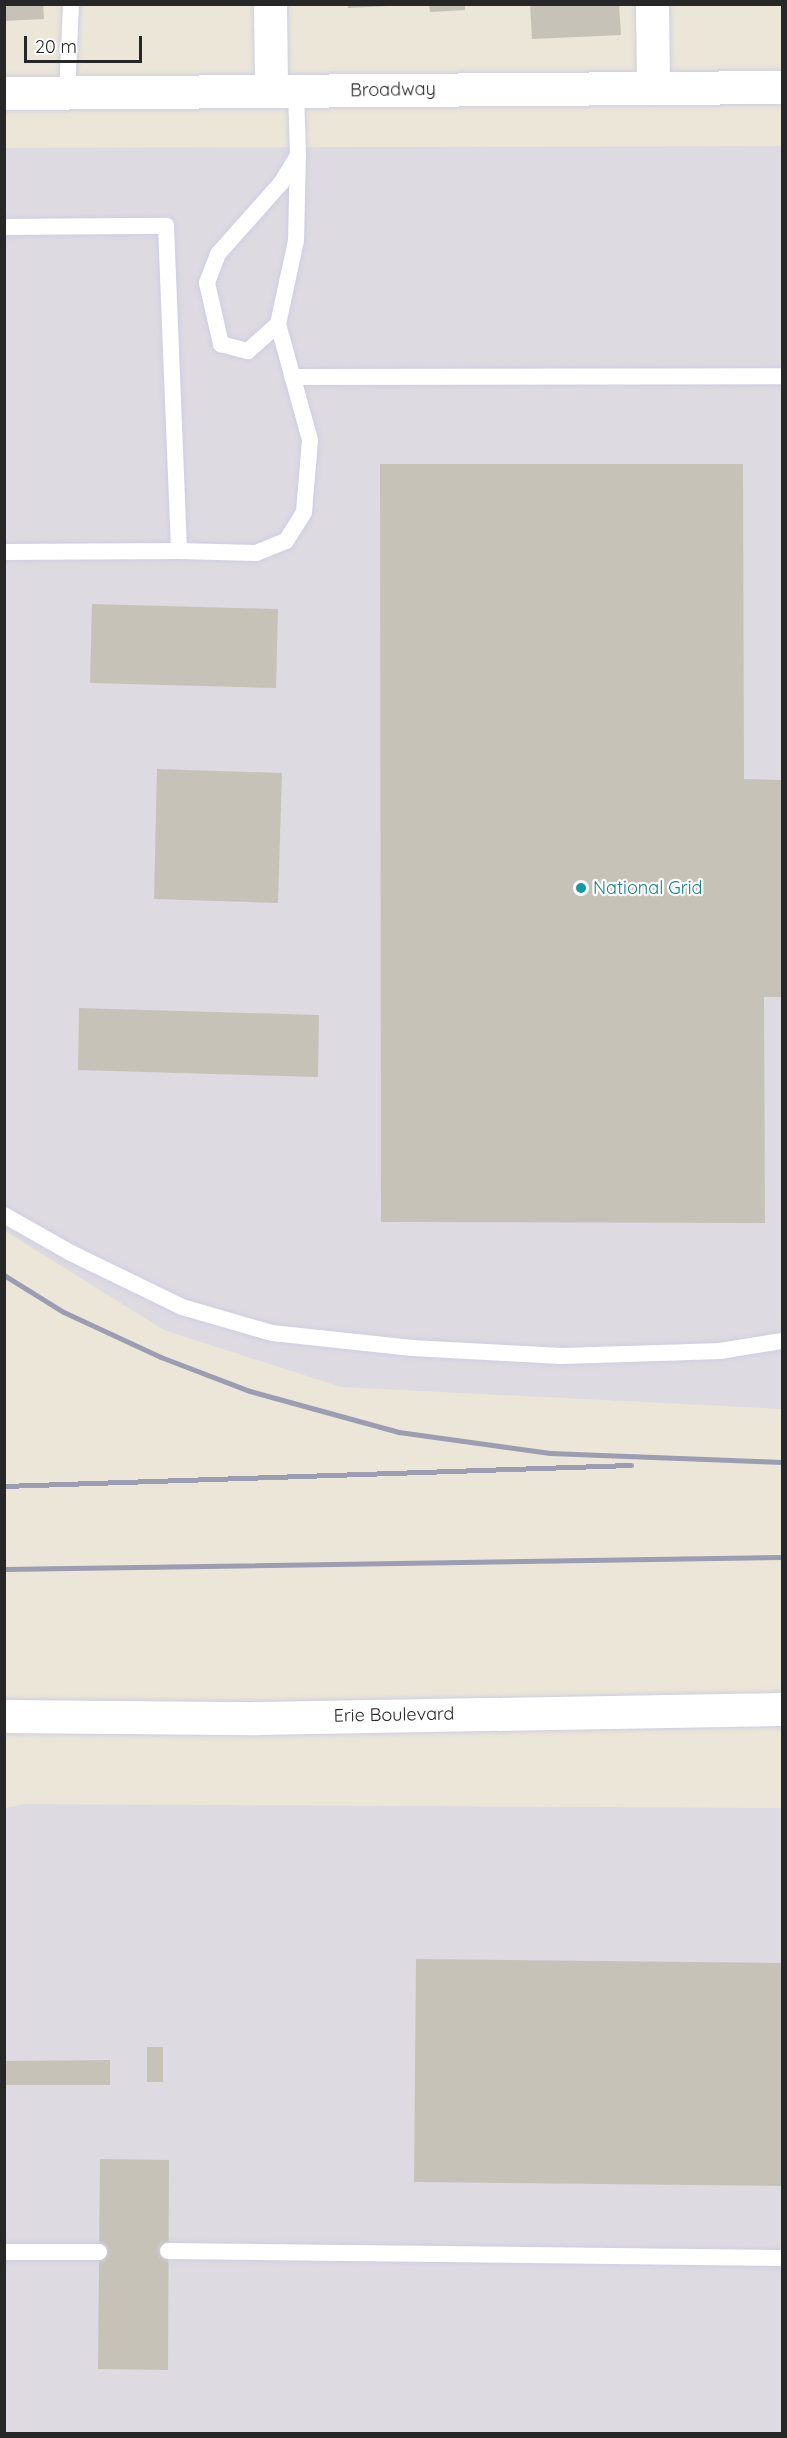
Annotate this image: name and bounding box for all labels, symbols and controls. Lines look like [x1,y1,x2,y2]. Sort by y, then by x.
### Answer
scale bar [27,24,146,62]
text: 20 m [35,35,77,58]
street label: Broadway [350,78,436,102]
place label: National Grid [593,877,702,899]
marker: National Grid [574,881,588,895]
street label: Erie Boulevard [333,1703,455,1727]

